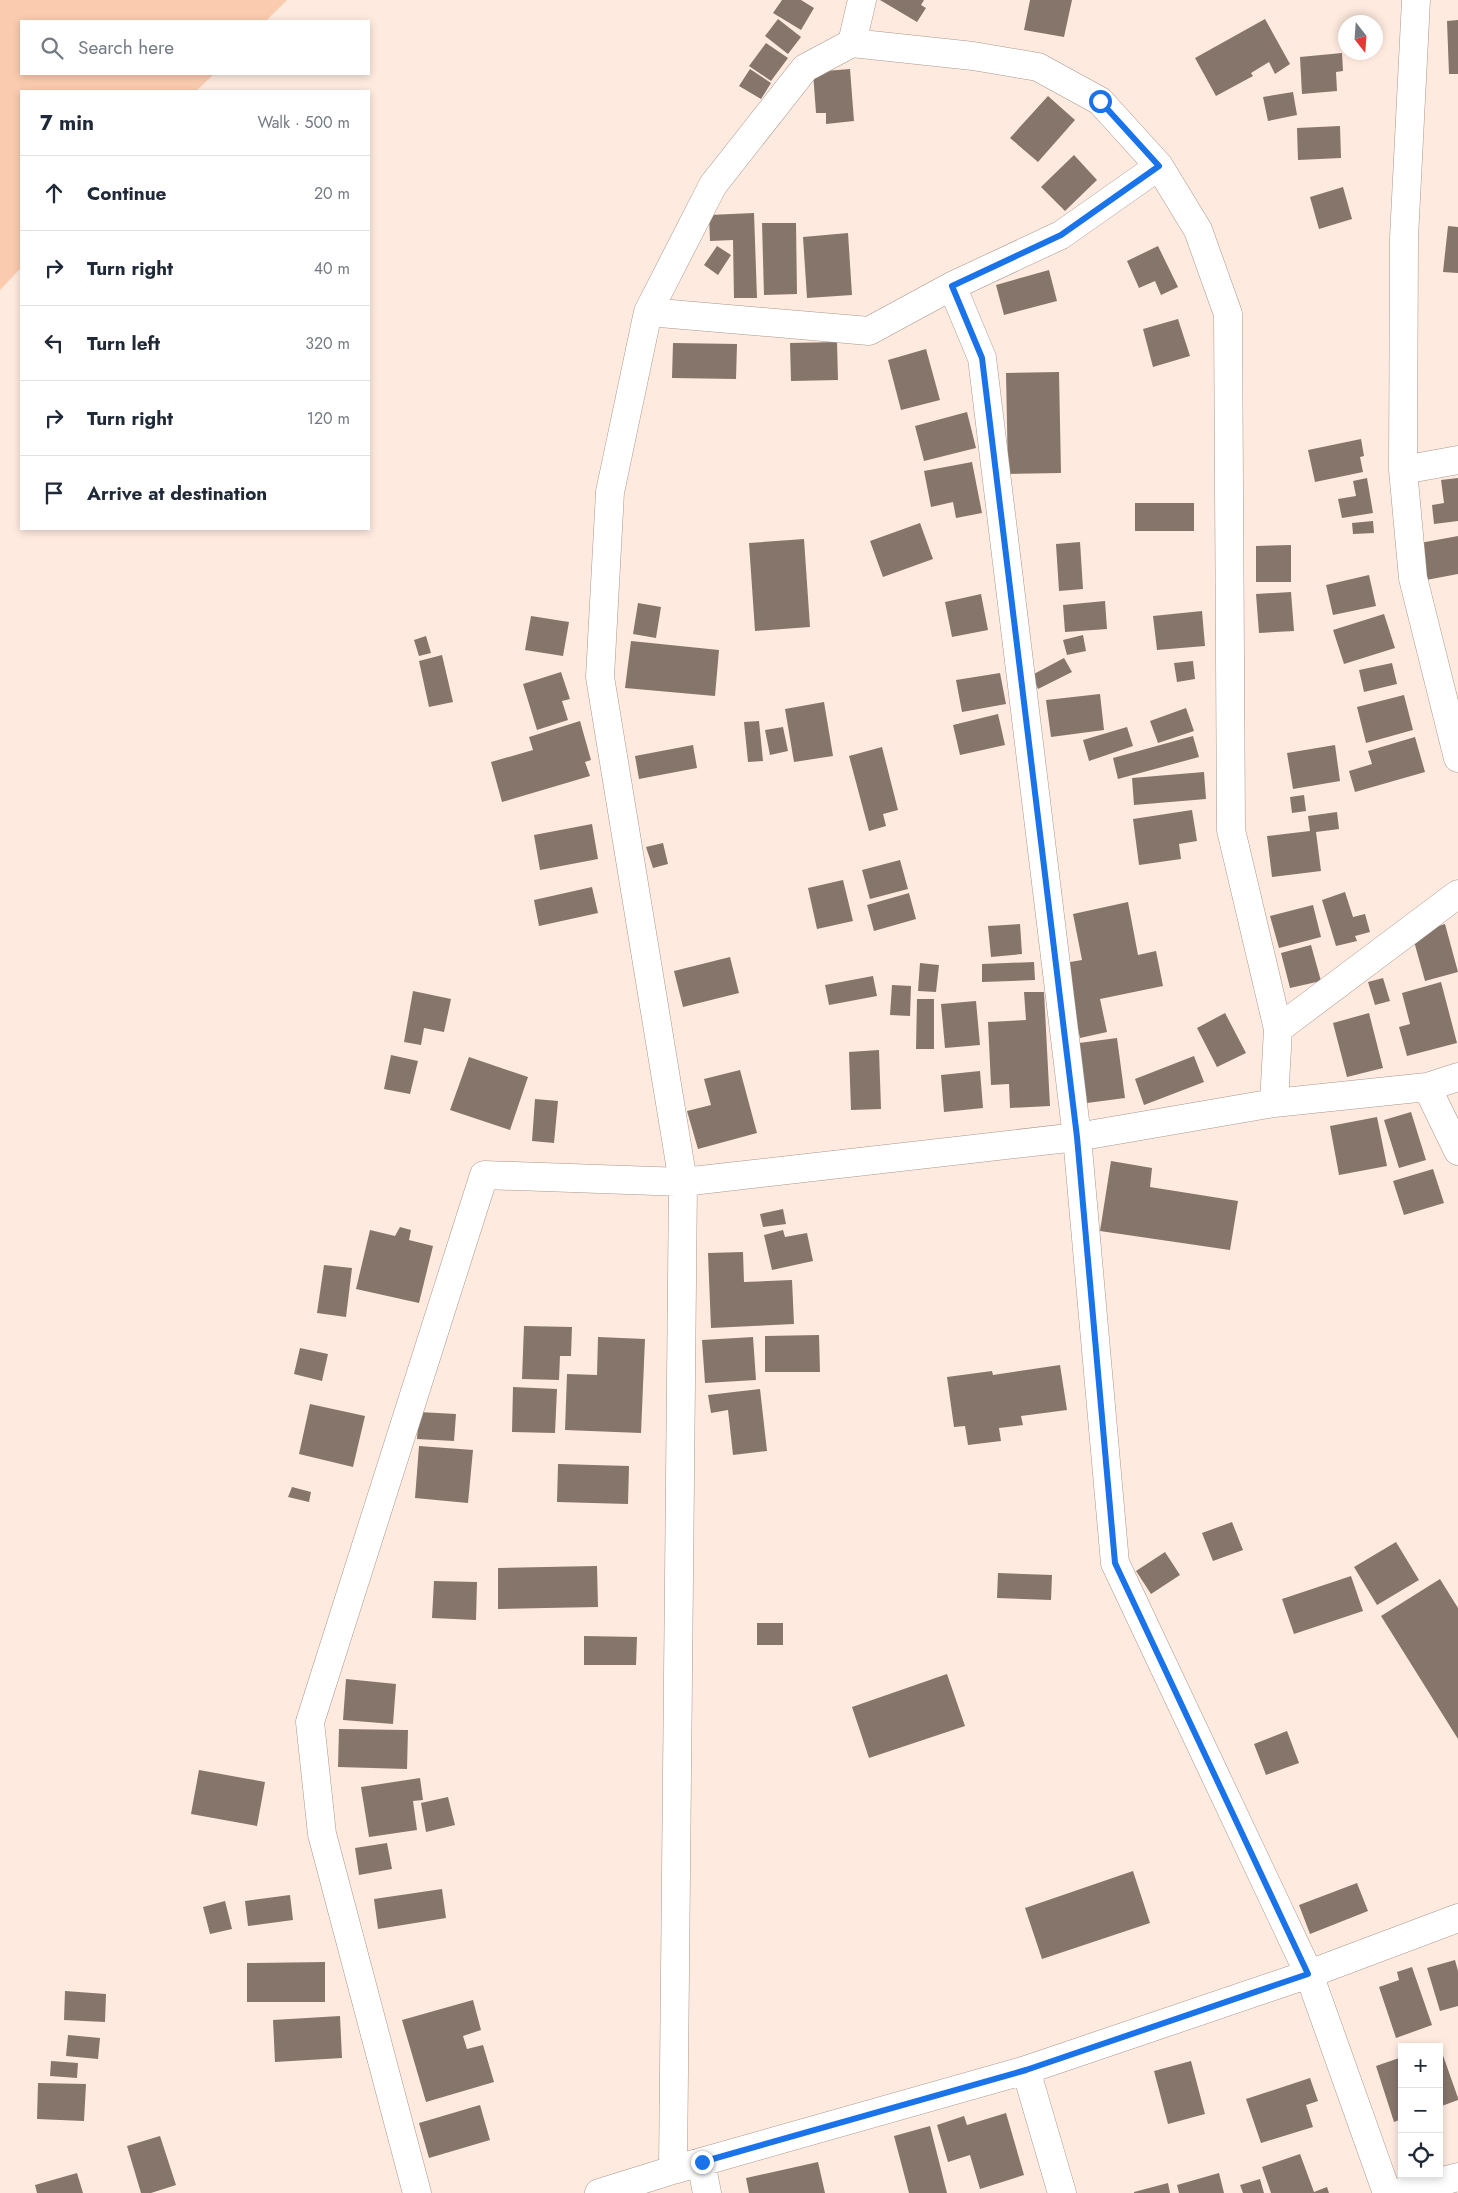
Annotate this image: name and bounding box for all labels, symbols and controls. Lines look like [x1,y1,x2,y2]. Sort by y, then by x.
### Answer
north arrow [1338,15,1383,60]
search box [20,20,370,75]
icon: search [38,34,66,62]
text: Search here [78,34,174,61]
route start [1089,90,1112,113]
text: 7 min [40,108,94,138]
text: Walk · 500 m [257,111,350,134]
icon: ahead [40,179,68,207]
text: Continue [87,180,166,207]
text: 20 m [314,182,350,205]
icon: right [40,254,68,282]
text: Turn right [87,255,173,282]
text: 40 m [314,257,350,280]
icon: left [40,329,68,357]
text: Turn left [87,330,160,357]
text: 320 m [305,332,350,355]
icon: right [40,404,68,432]
text: Turn right [87,405,173,432]
text: 120 m [307,407,350,430]
icon: arrive [40,479,68,507]
text: Arrive at destination [87,480,267,507]
map controls [1398,2043,1443,2178]
button: + [1398,2043,1443,2088]
button: − [1398,2088,1443,2133]
button: locate [1398,2133,1443,2178]
route end [691,2151,714,2174]

